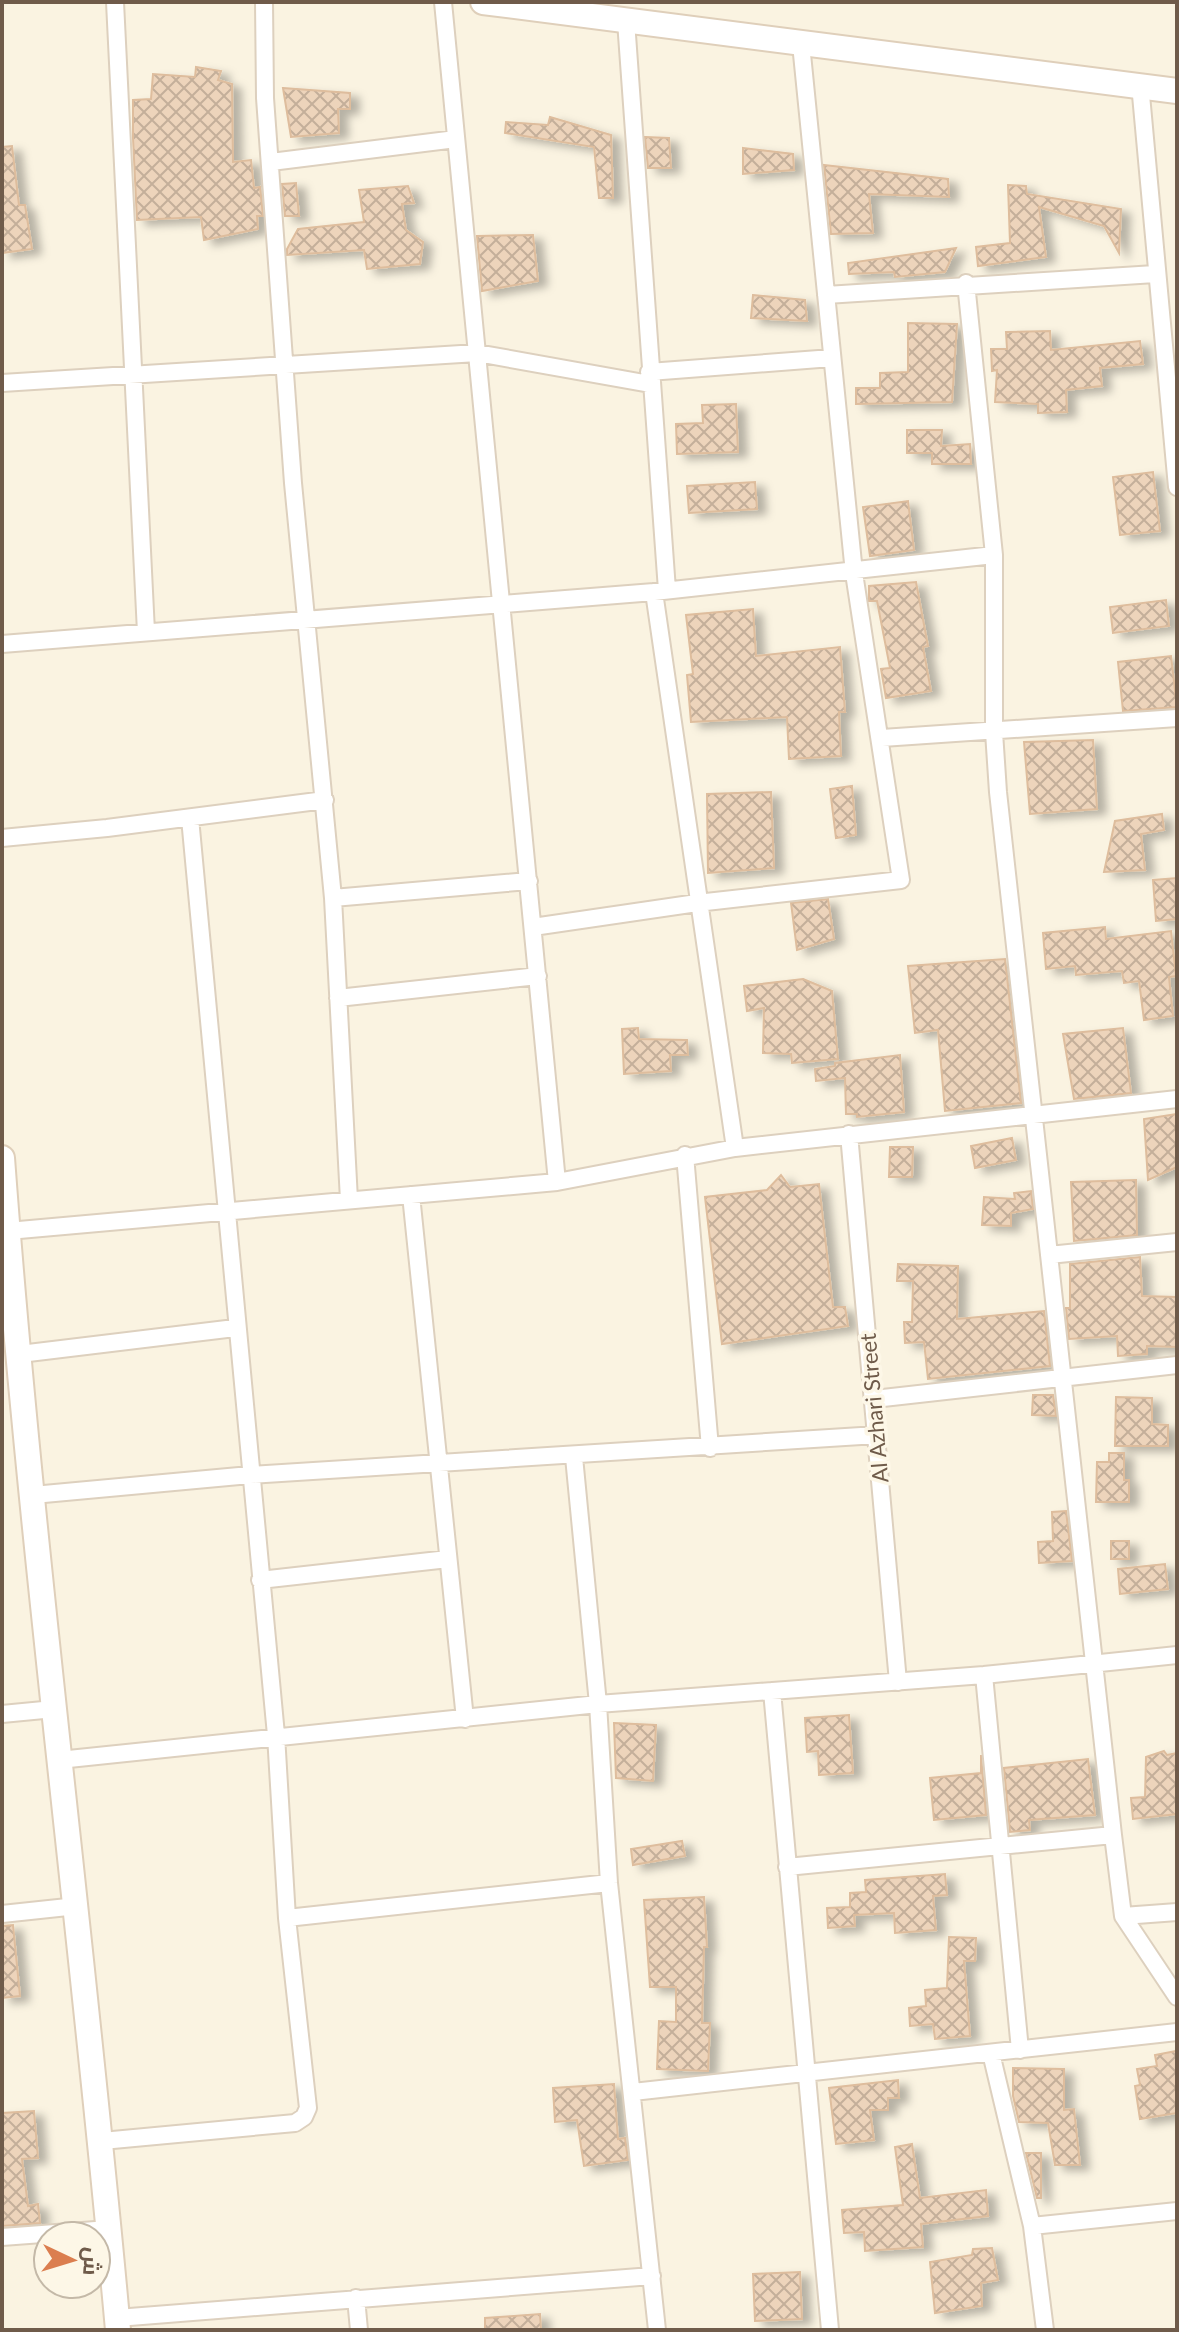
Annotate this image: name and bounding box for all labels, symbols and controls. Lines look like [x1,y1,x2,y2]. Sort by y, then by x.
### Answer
street label: Al Azhari Street [854,1332,893,1484]
north arrow [32,2220,112,2300]
text: ش [77,2246,107,2276]

